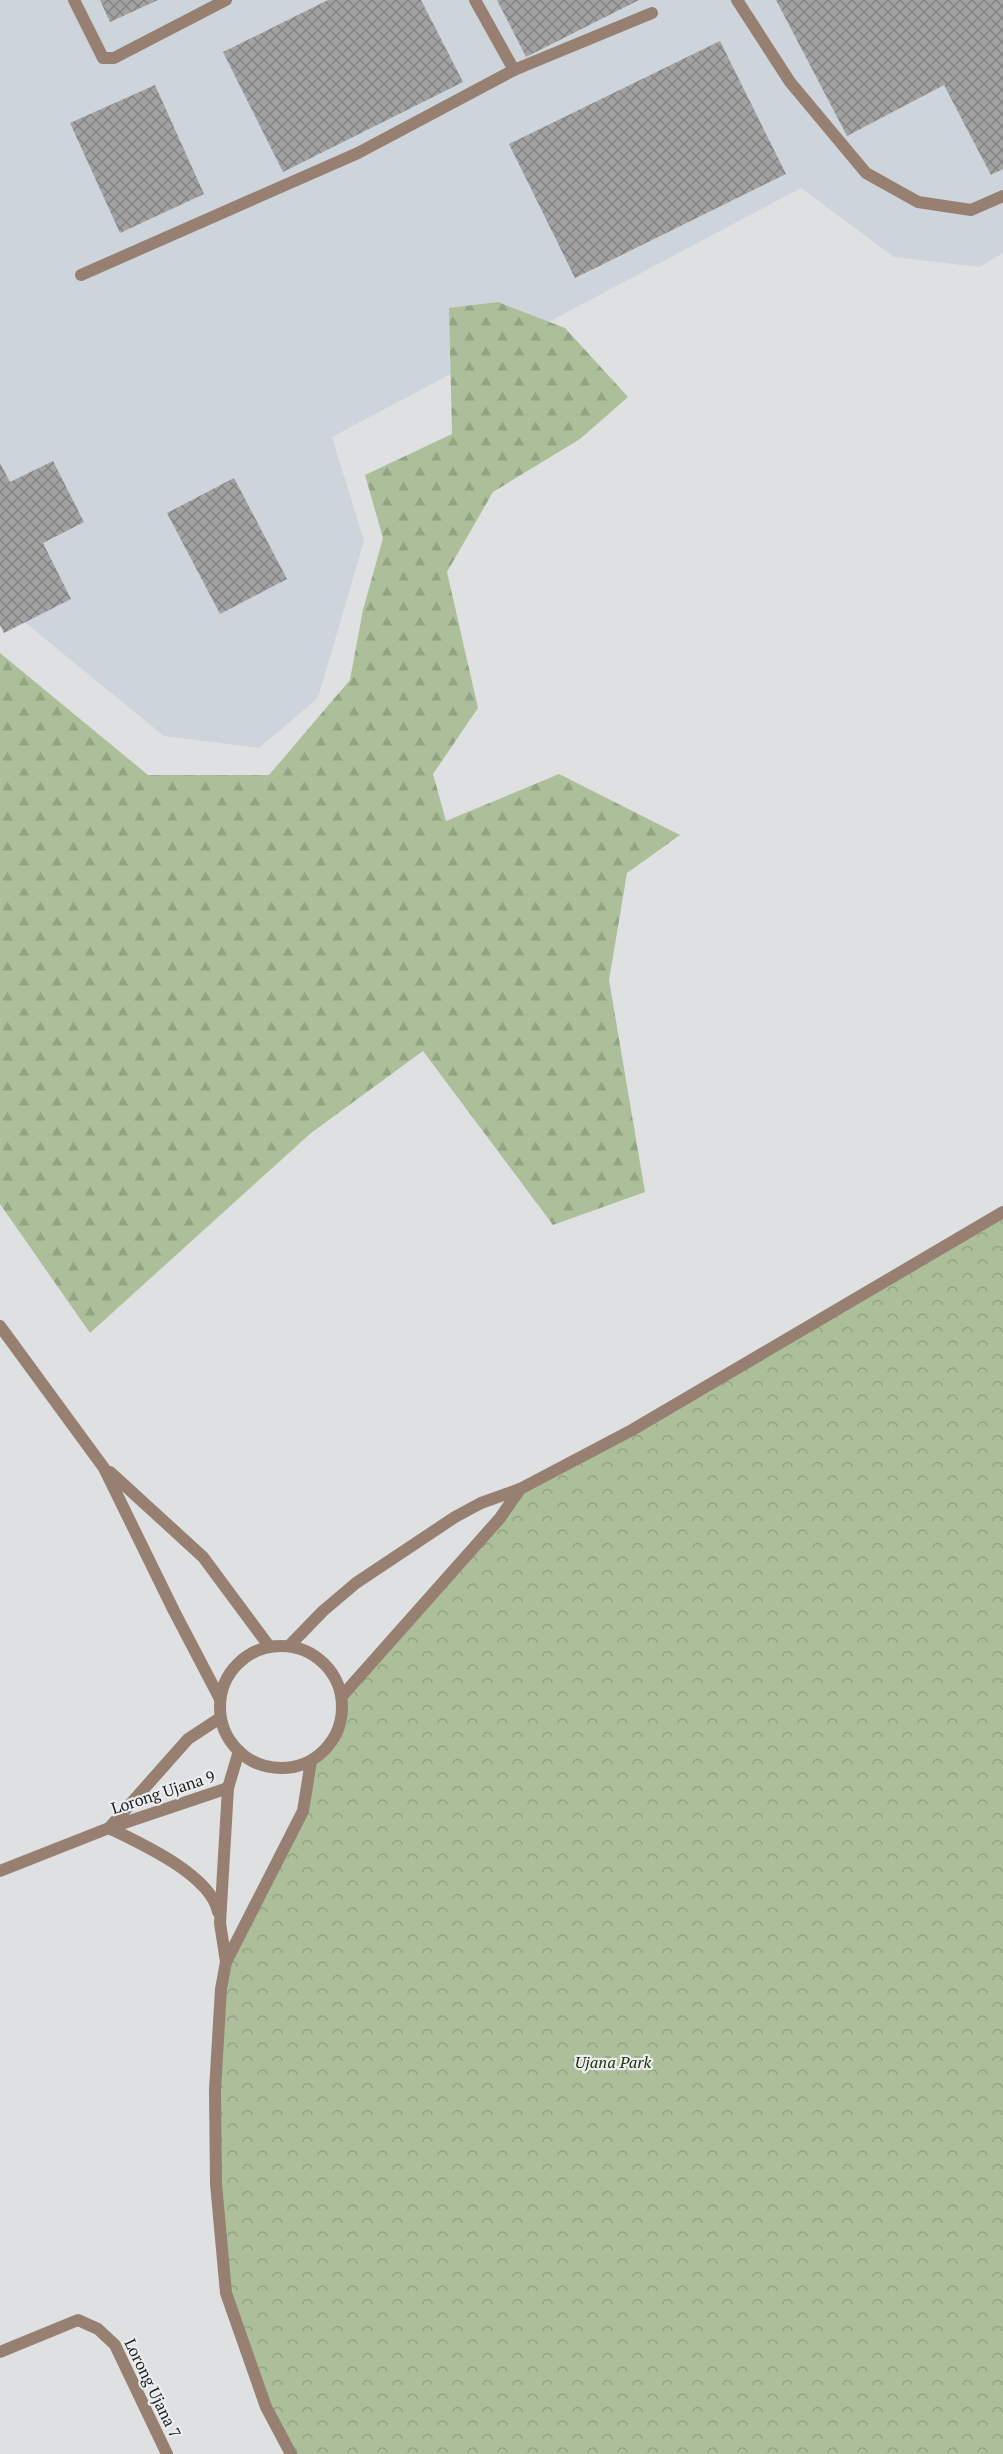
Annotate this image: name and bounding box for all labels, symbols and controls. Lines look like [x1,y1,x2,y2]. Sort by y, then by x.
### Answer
street label: Lorong Ujana 9 [108,1765,218,1819]
park label: Ujana Park [575,2051,652,2073]
street label: Lorong Ujana 7 [119,2335,187,2441]

